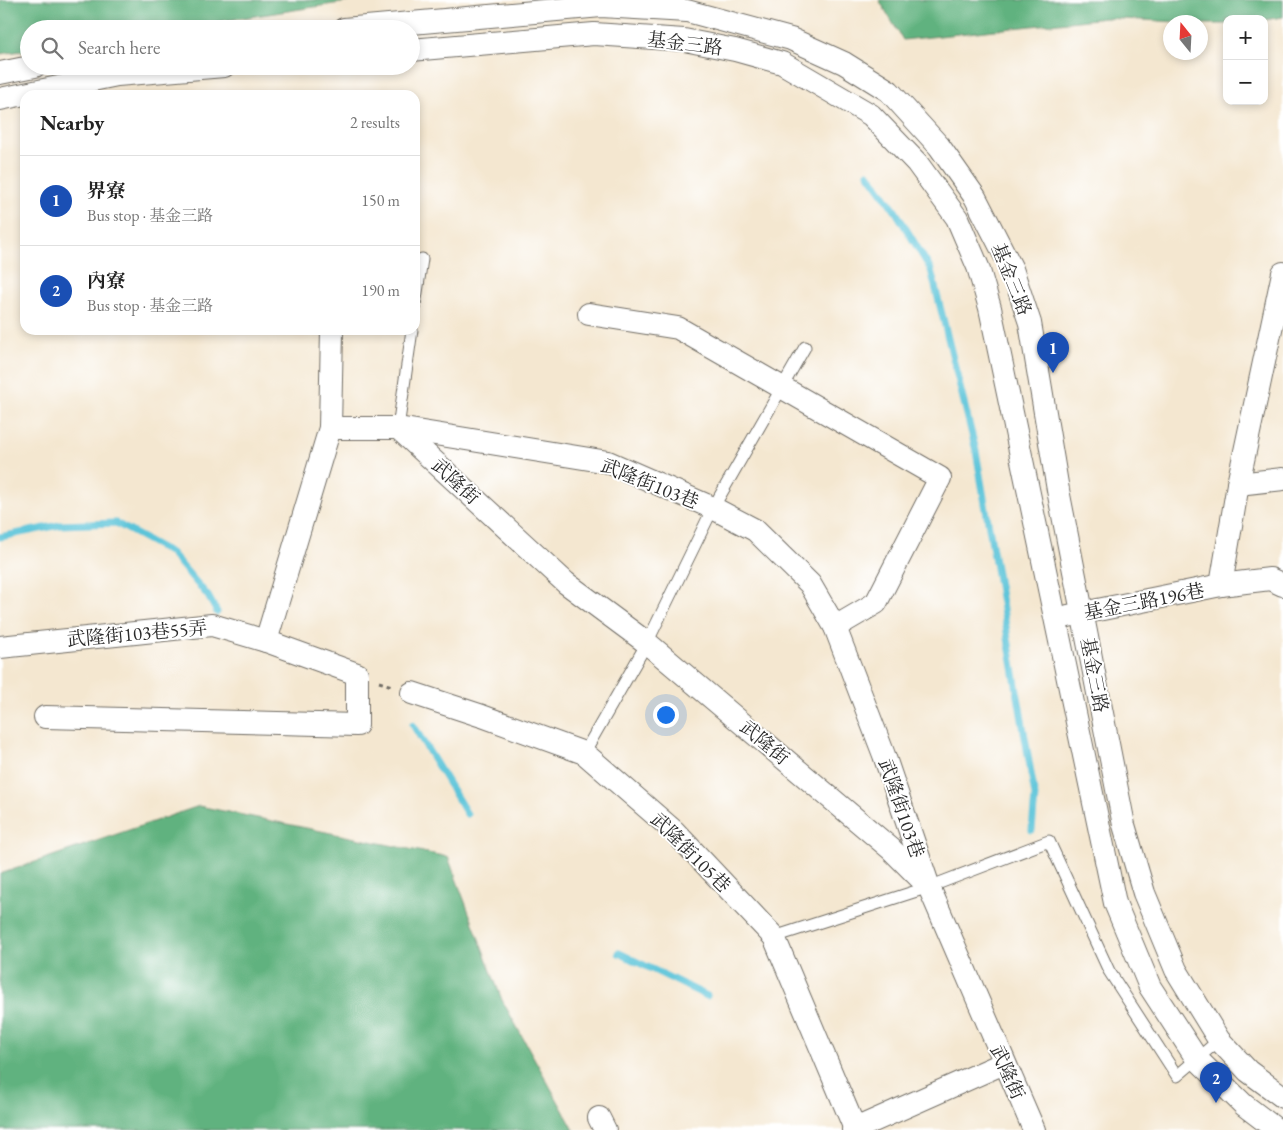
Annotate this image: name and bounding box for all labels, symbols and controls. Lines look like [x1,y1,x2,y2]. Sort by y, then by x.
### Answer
north arrow [1163,15,1208,60]
map controls [1223,15,1268,105]
button: + [1223,15,1268,60]
search box [20,20,420,75]
street label: 基金三路 [646,26,724,61]
icon: search [38,34,66,62]
text: Search here [78,35,160,60]
button: − [1223,60,1268,105]
text: Nearby [40,109,104,136]
text: 2 results [350,112,400,133]
text: 界寮 [87,178,125,203]
text: 1 [52,190,60,211]
text: 150 m [361,190,400,211]
text: Bus stop · 基金三路 [87,205,213,226]
street label: 基金三路 [986,239,1037,319]
text: 內寮 [87,268,125,293]
text: 2 [52,280,60,301]
text: 190 m [361,280,400,301]
text: Bus stop · 基金三路 [87,295,213,316]
pin: 1 [1037,332,1069,373]
street label: 武隆街 [426,453,485,510]
street label: 武隆街103巷 [597,453,702,514]
street label: 基金三路196巷 [1082,578,1207,625]
street label: 武隆街103巷55弄 [66,615,208,652]
street label: 基金三路 [1075,635,1114,715]
your location [653,702,679,728]
street label: 武隆街 [735,714,795,770]
street label: 武隆街103巷 [873,755,930,861]
street label: 武隆街105巷 [645,807,736,898]
street label: 武隆街 [985,1041,1031,1103]
pin: 2 [1200,1062,1232,1103]

